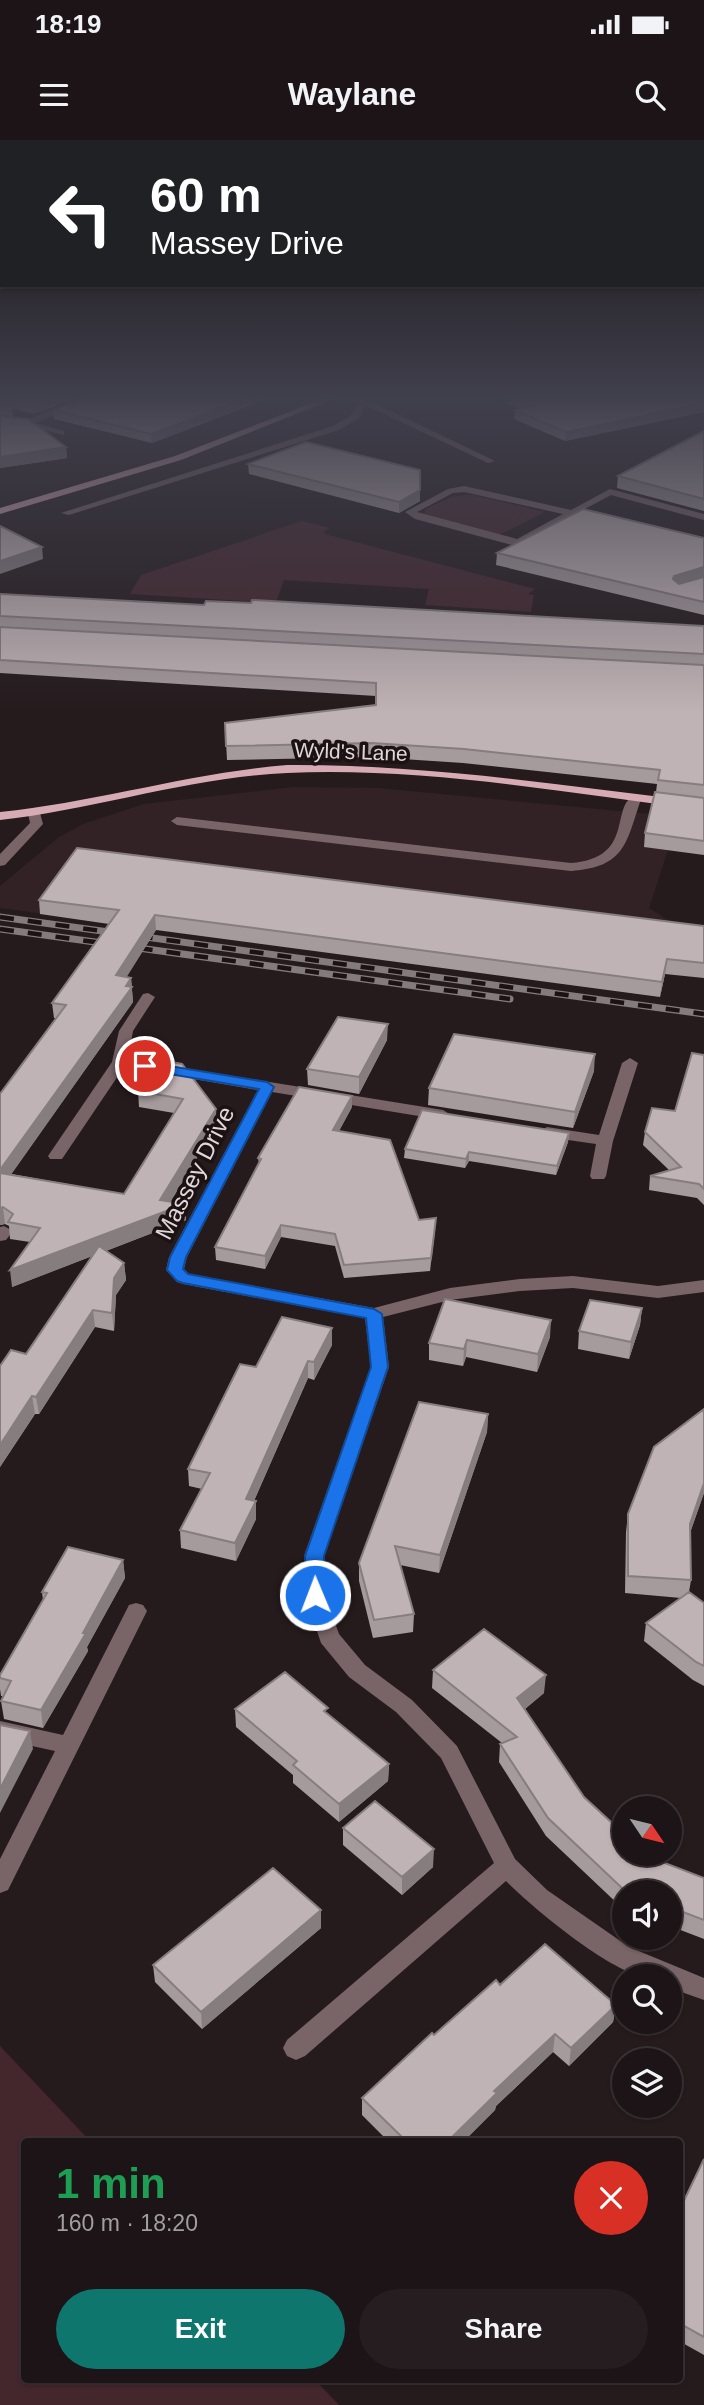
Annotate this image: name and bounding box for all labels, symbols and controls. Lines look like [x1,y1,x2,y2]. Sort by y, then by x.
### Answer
text: 18:19 [35,9,102,39]
icon: menu [35,76,73,114]
text: Waylane [288,76,416,112]
icon: search [631,76,669,114]
icon: left [35,168,126,259]
text: 60 m [150,168,262,222]
text: Massey Drive [150,225,344,261]
street label: Wyld's Lane [294,738,408,765]
pin [115,1036,175,1096]
icon: arrive [126,1047,164,1085]
street label: Massey Drive [150,1102,240,1244]
position arrow [278,1558,352,1632]
north arrow [612,1796,682,1866]
map controls [612,1796,682,2118]
button: sound [612,1880,682,1950]
button: search [612,1964,682,2034]
button: layers [612,2048,682,2118]
text: 1 min [56,2160,166,2207]
button: close [574,2161,648,2235]
text: 160 m · 18:20 [56,2210,198,2236]
button: Exit [56,2289,345,2369]
button: Share [359,2289,648,2369]

